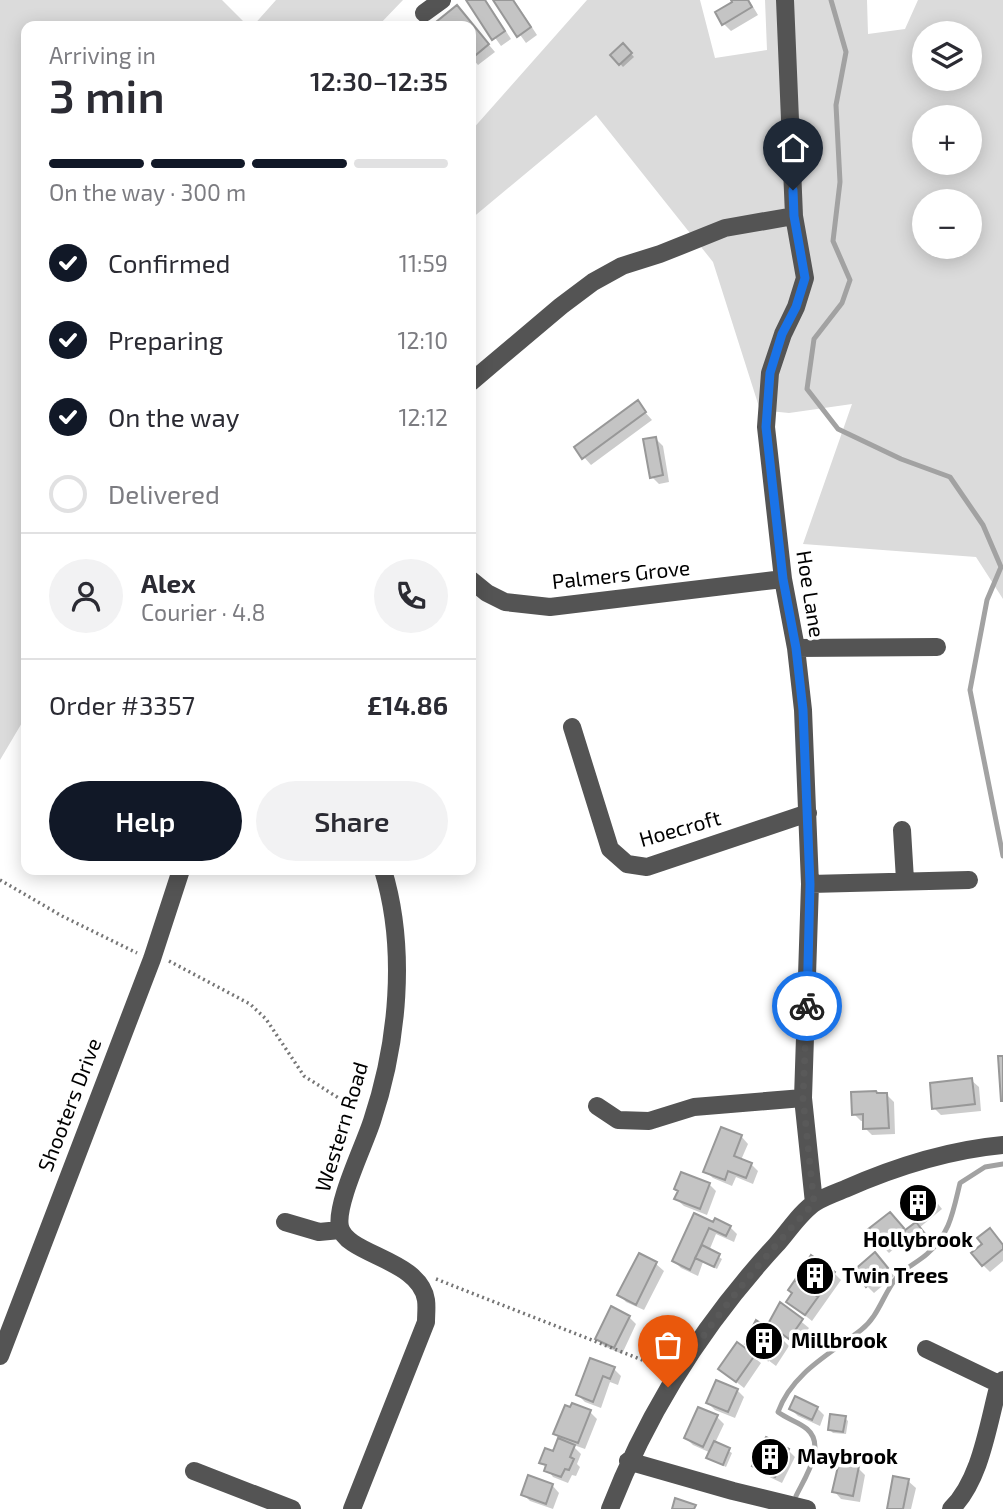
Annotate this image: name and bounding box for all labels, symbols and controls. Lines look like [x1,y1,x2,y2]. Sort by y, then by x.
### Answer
map controls [912,21,982,259]
button: layers [912,21,982,91]
text: Arriving in [49,41,156,69]
text: 12:30–12:35 [310,65,448,96]
text: 3 min [49,67,165,122]
button: + [912,105,982,175]
pin [763,118,823,190]
icon: home [774,129,812,167]
text: On the way · 300 m [49,178,246,206]
button: − [912,189,982,259]
icon: check [49,244,87,282]
text: Confirmed [108,247,231,278]
text: 11:59 [399,249,448,277]
icon: check [49,321,87,359]
text: Preparing [108,324,223,355]
text: 12:10 [397,326,448,354]
icon: check [49,398,87,436]
text: On the way [108,401,239,432]
text: 12:12 [398,403,448,431]
text: Delivered [108,478,220,509]
street label: Hoe Lane [792,548,831,639]
street label: Palmers Grove [550,554,691,593]
button: person [49,559,123,633]
button: phone [374,559,448,633]
text: Alex [141,567,196,598]
text: Courier · 4.8 [141,598,265,626]
text: Order #3357 [49,689,195,720]
text: £14.86 [367,689,448,720]
button: Help [49,781,242,861]
button: Share [256,781,448,861]
street label: Hoecroft [636,804,723,851]
courier [772,971,842,1041]
icon: bike [788,987,826,1025]
street label: Shooters Drive [32,1034,105,1175]
street label: Western Road [309,1059,372,1194]
building icon: Hollybrook [897,1182,939,1224]
place label: Hollybrook [863,1226,973,1252]
building icon: Twin Trees [794,1255,836,1297]
place label: Twin Trees [842,1262,948,1287]
pin [638,1315,698,1387]
building icon: Millbrook [743,1320,785,1362]
icon: bag [649,1326,687,1364]
place label: Millbrook [791,1327,888,1352]
building icon: Maybrook [749,1436,791,1478]
place label: Maybrook [797,1443,898,1469]

